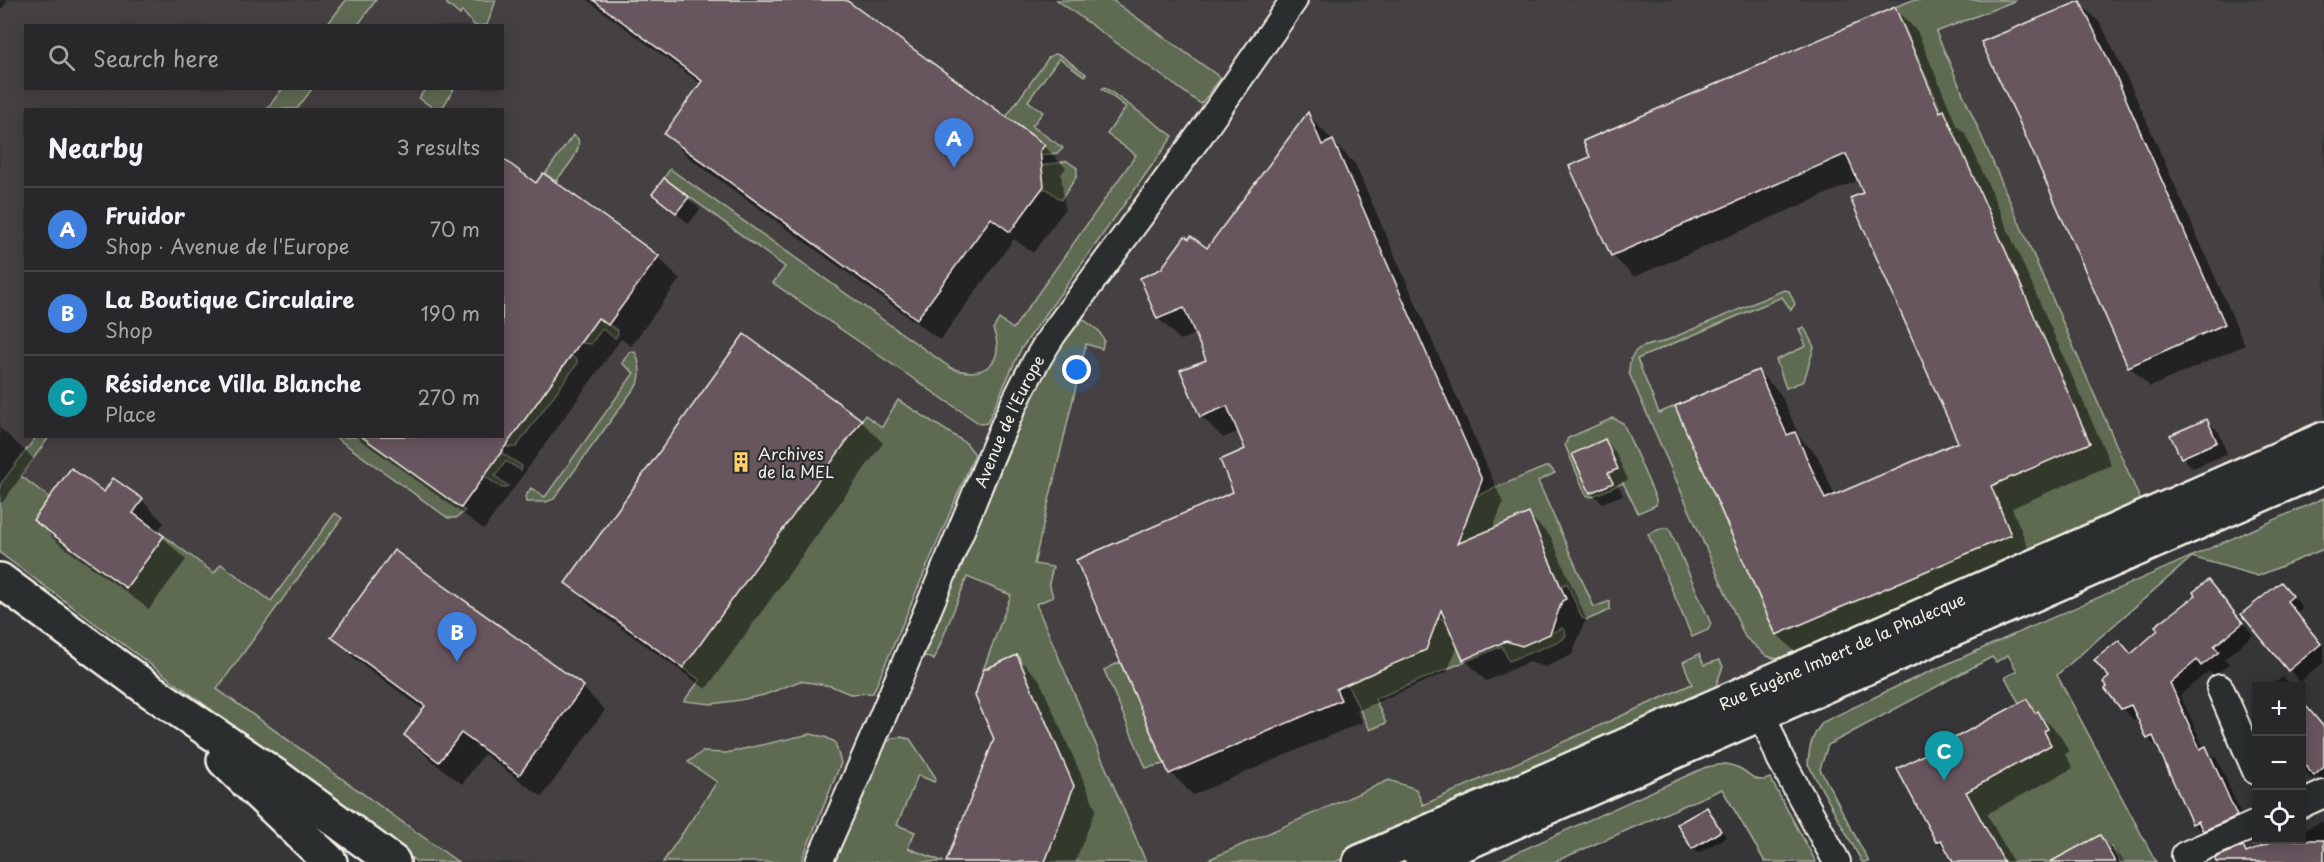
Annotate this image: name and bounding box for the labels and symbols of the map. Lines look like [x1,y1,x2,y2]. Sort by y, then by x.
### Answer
pin: A [934,118,974,168]
street label: Avenue de l'Europe [968,350,1050,491]
your location [1062,355,1091,384]
place label: Archives de la MEL [758,441,834,483]
building icon: Archives de la MEL [729,450,753,474]
street label: Rue Eugène Imbert de la Phalecque [1715,586,1969,715]
pin: B [438,612,476,662]
pin: C [1924,732,1964,781]

